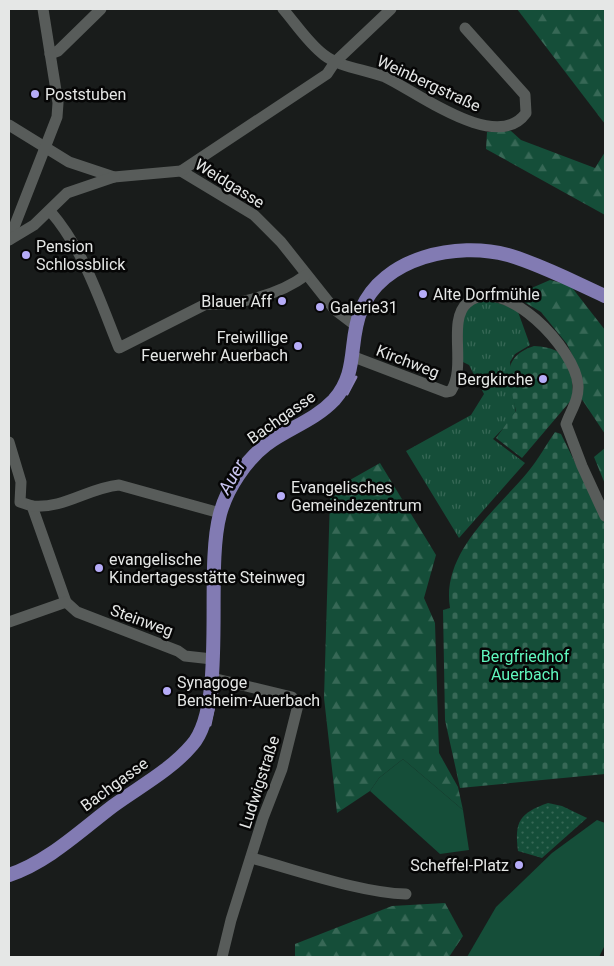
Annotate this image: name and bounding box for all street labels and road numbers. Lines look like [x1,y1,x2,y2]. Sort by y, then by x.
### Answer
street label: Weinbergstraße [374,51,484,116]
street label: Weidgasse [192,155,268,212]
street label: Kirchweg [374,341,442,382]
street label: Bachgasse [244,387,319,448]
street label: Steinweg [108,600,176,641]
street label: Ludwigstraße [236,733,283,831]
street label: Bachgasse [77,754,152,815]

